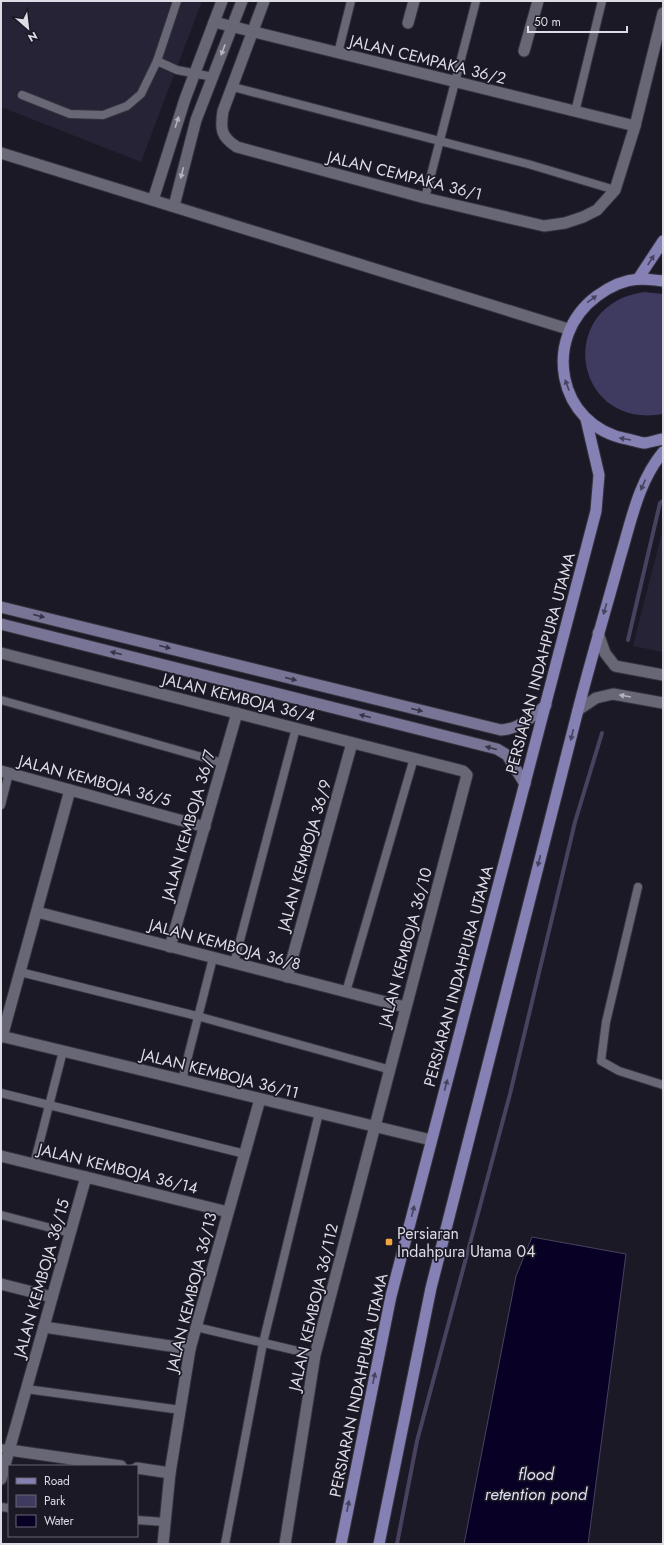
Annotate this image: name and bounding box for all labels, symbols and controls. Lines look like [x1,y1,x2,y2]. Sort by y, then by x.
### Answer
north arrow [8,8,48,48]
scale bar [528,8,627,34]
text: 50 m [534,13,561,31]
text: N [25,28,40,46]
street label: JALAN CEMPAKA 36/2 [345,28,509,90]
one-way arrow [220,45,226,57]
one-way arrow [174,116,180,128]
street label: JALAN CEMPAKA 36/1 [323,145,485,206]
one-way arrow [179,168,185,180]
one-way arrow [647,254,654,266]
one-way arrow [587,295,598,303]
one-way arrow [563,379,569,391]
one-way arrow [619,436,631,442]
one-way arrow [640,479,646,491]
street label: PERSIARAN INDAHPURA UTAMA [500,549,581,776]
one-way arrow [602,604,608,616]
one-way arrow [33,613,45,619]
one-way arrow [159,645,171,651]
one-way arrow [110,650,122,656]
street label: JALAN KEMBOJA 36/4 [158,667,318,728]
one-way arrow [285,676,297,682]
one-way arrow [619,693,631,699]
one-way arrow [411,707,424,713]
one-way arrow [358,712,371,718]
one-way arrow [568,729,574,741]
one-way arrow [484,744,497,750]
street label: JALAN KEMBOJA 36/7 [155,746,221,905]
street label: JALAN KEMBOJA 36/5 [14,749,173,812]
street label: JALAN KEMBOJA 36/9 [271,777,337,936]
one-way arrow [536,855,542,867]
street label: PERSIARAN INDAHPURA UTAMA [418,862,499,1089]
street label: JALAN KEMBOJA 36/10 [373,865,438,1031]
street label: JALAN KEMBOJA 36/8 [144,913,303,976]
street label: JALAN KEMBOJA 36/11 [137,1042,301,1104]
one-way arrow [443,1079,449,1091]
street label: JALAN KEMBOJA 36/14 [34,1137,200,1199]
street label: JALAN KEMBOJA 36/15 [7,1196,75,1362]
one-way arrow [411,1205,417,1217]
street label: JALAN KEMBOJA 36/13 [160,1210,222,1376]
street label: JALAN KEMBOJA 36/112 [283,1221,344,1395]
place label: Persiaran Indahpura Utama 04 [397,1222,536,1263]
marker: Persiaran Indahpura Utama 04 [384,1237,394,1247]
street label: PERSIARAN INDAHPURA UTAMA [324,1271,394,1499]
one-way arrow [372,1372,378,1384]
water label: flood retention pond [485,1462,589,1506]
legend [8,1465,138,1537]
text: Road [44,1472,70,1490]
text: Park [44,1492,66,1510]
one-way arrow [346,1500,352,1512]
text: Water [44,1512,75,1530]

